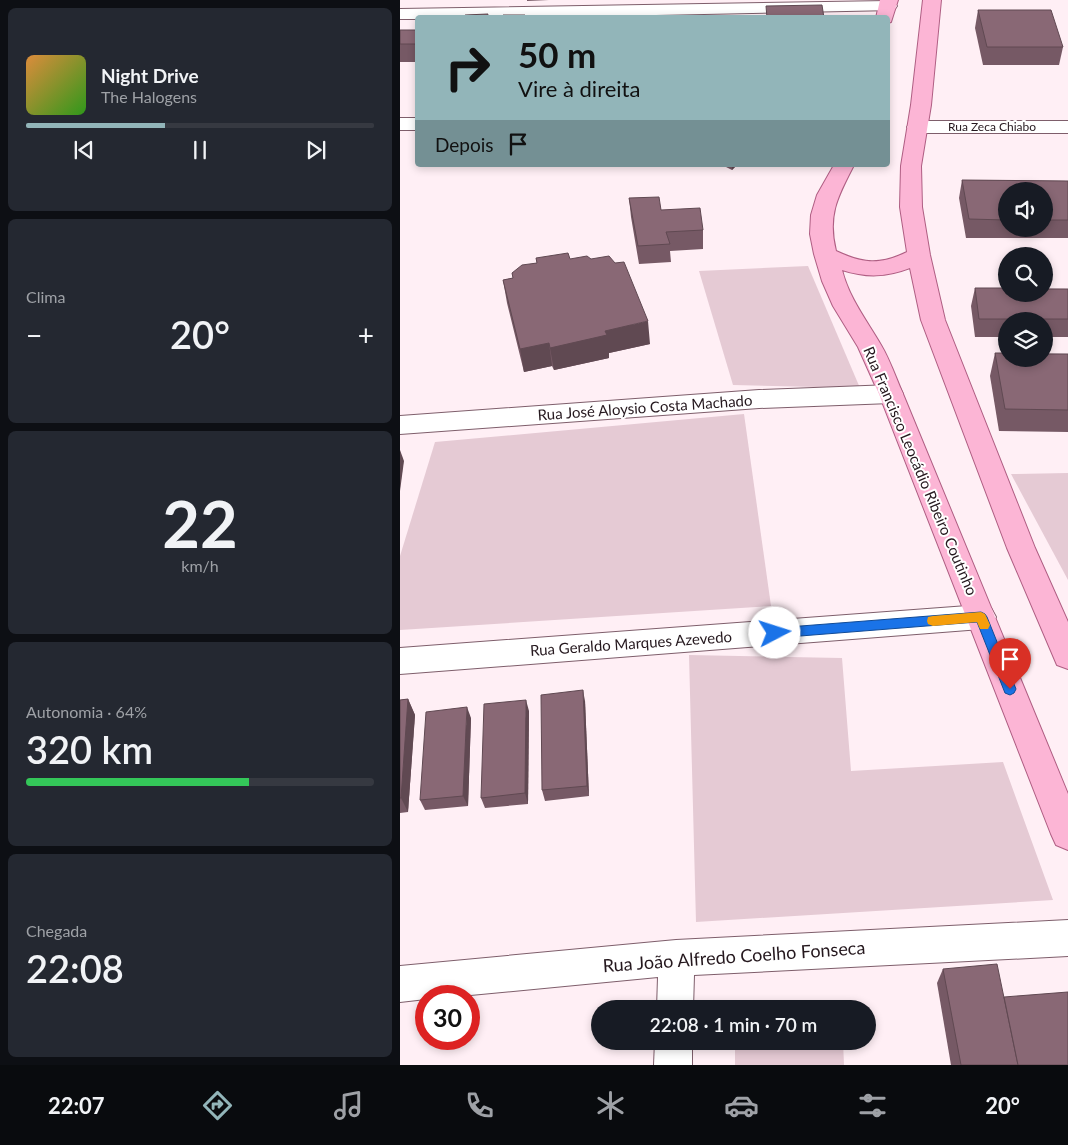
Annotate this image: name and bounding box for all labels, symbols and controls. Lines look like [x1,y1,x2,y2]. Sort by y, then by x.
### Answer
text: 50 m [518,33,596,75]
icon: right [435,35,500,100]
text: Night Drive [101,64,199,87]
text: Vire à direita [518,75,640,102]
text: The Halogens [101,87,197,106]
street label: Rua Zeca Chiabo [948,119,1036,134]
icon: arrive [504,130,532,158]
text: Depois [435,133,494,156]
icon: previous [70,136,98,164]
icon: pause [186,136,214,164]
icon: next [302,136,330,164]
map controls [998,182,1053,367]
button: sound [998,182,1053,237]
button: search [998,247,1053,302]
text: Clima [26,287,65,306]
text: 20° [170,311,230,357]
button: layers [998,312,1053,367]
text: − [26,318,42,352]
text: + [358,318,374,352]
street label: Rua Francisco Leocádio Ribeiro Coutinho [860,344,982,598]
street label: Rua José Aloysio Costa Machado [537,391,753,423]
text: 22 [162,484,238,562]
text: km/h [181,556,219,575]
position arrow [748,606,800,658]
street label: Rua Geraldo Marques Azevedo [529,627,732,659]
pin [989,638,1031,689]
icon: arrive [996,645,1024,673]
text: Autonomia · 64% [26,702,147,721]
text: 320 km [26,726,153,772]
text: Chegada [26,921,87,940]
street label: Rua João Alfredo Coelho Fonseca [602,936,866,976]
text: 22:08 [26,945,124,991]
speed limit sign: 30 [415,985,480,1050]
text: 22:08 · 1 min · 70 m [650,1013,817,1036]
icon: directions [200,1088,235,1123]
icon: music [331,1088,366,1123]
icon: phone [462,1088,497,1123]
icon: climate [593,1088,628,1123]
icon: car [724,1088,759,1123]
icon: filters [855,1088,890,1123]
text: 22:07 [48,1092,105,1119]
text: 20° [985,1092,1020,1119]

